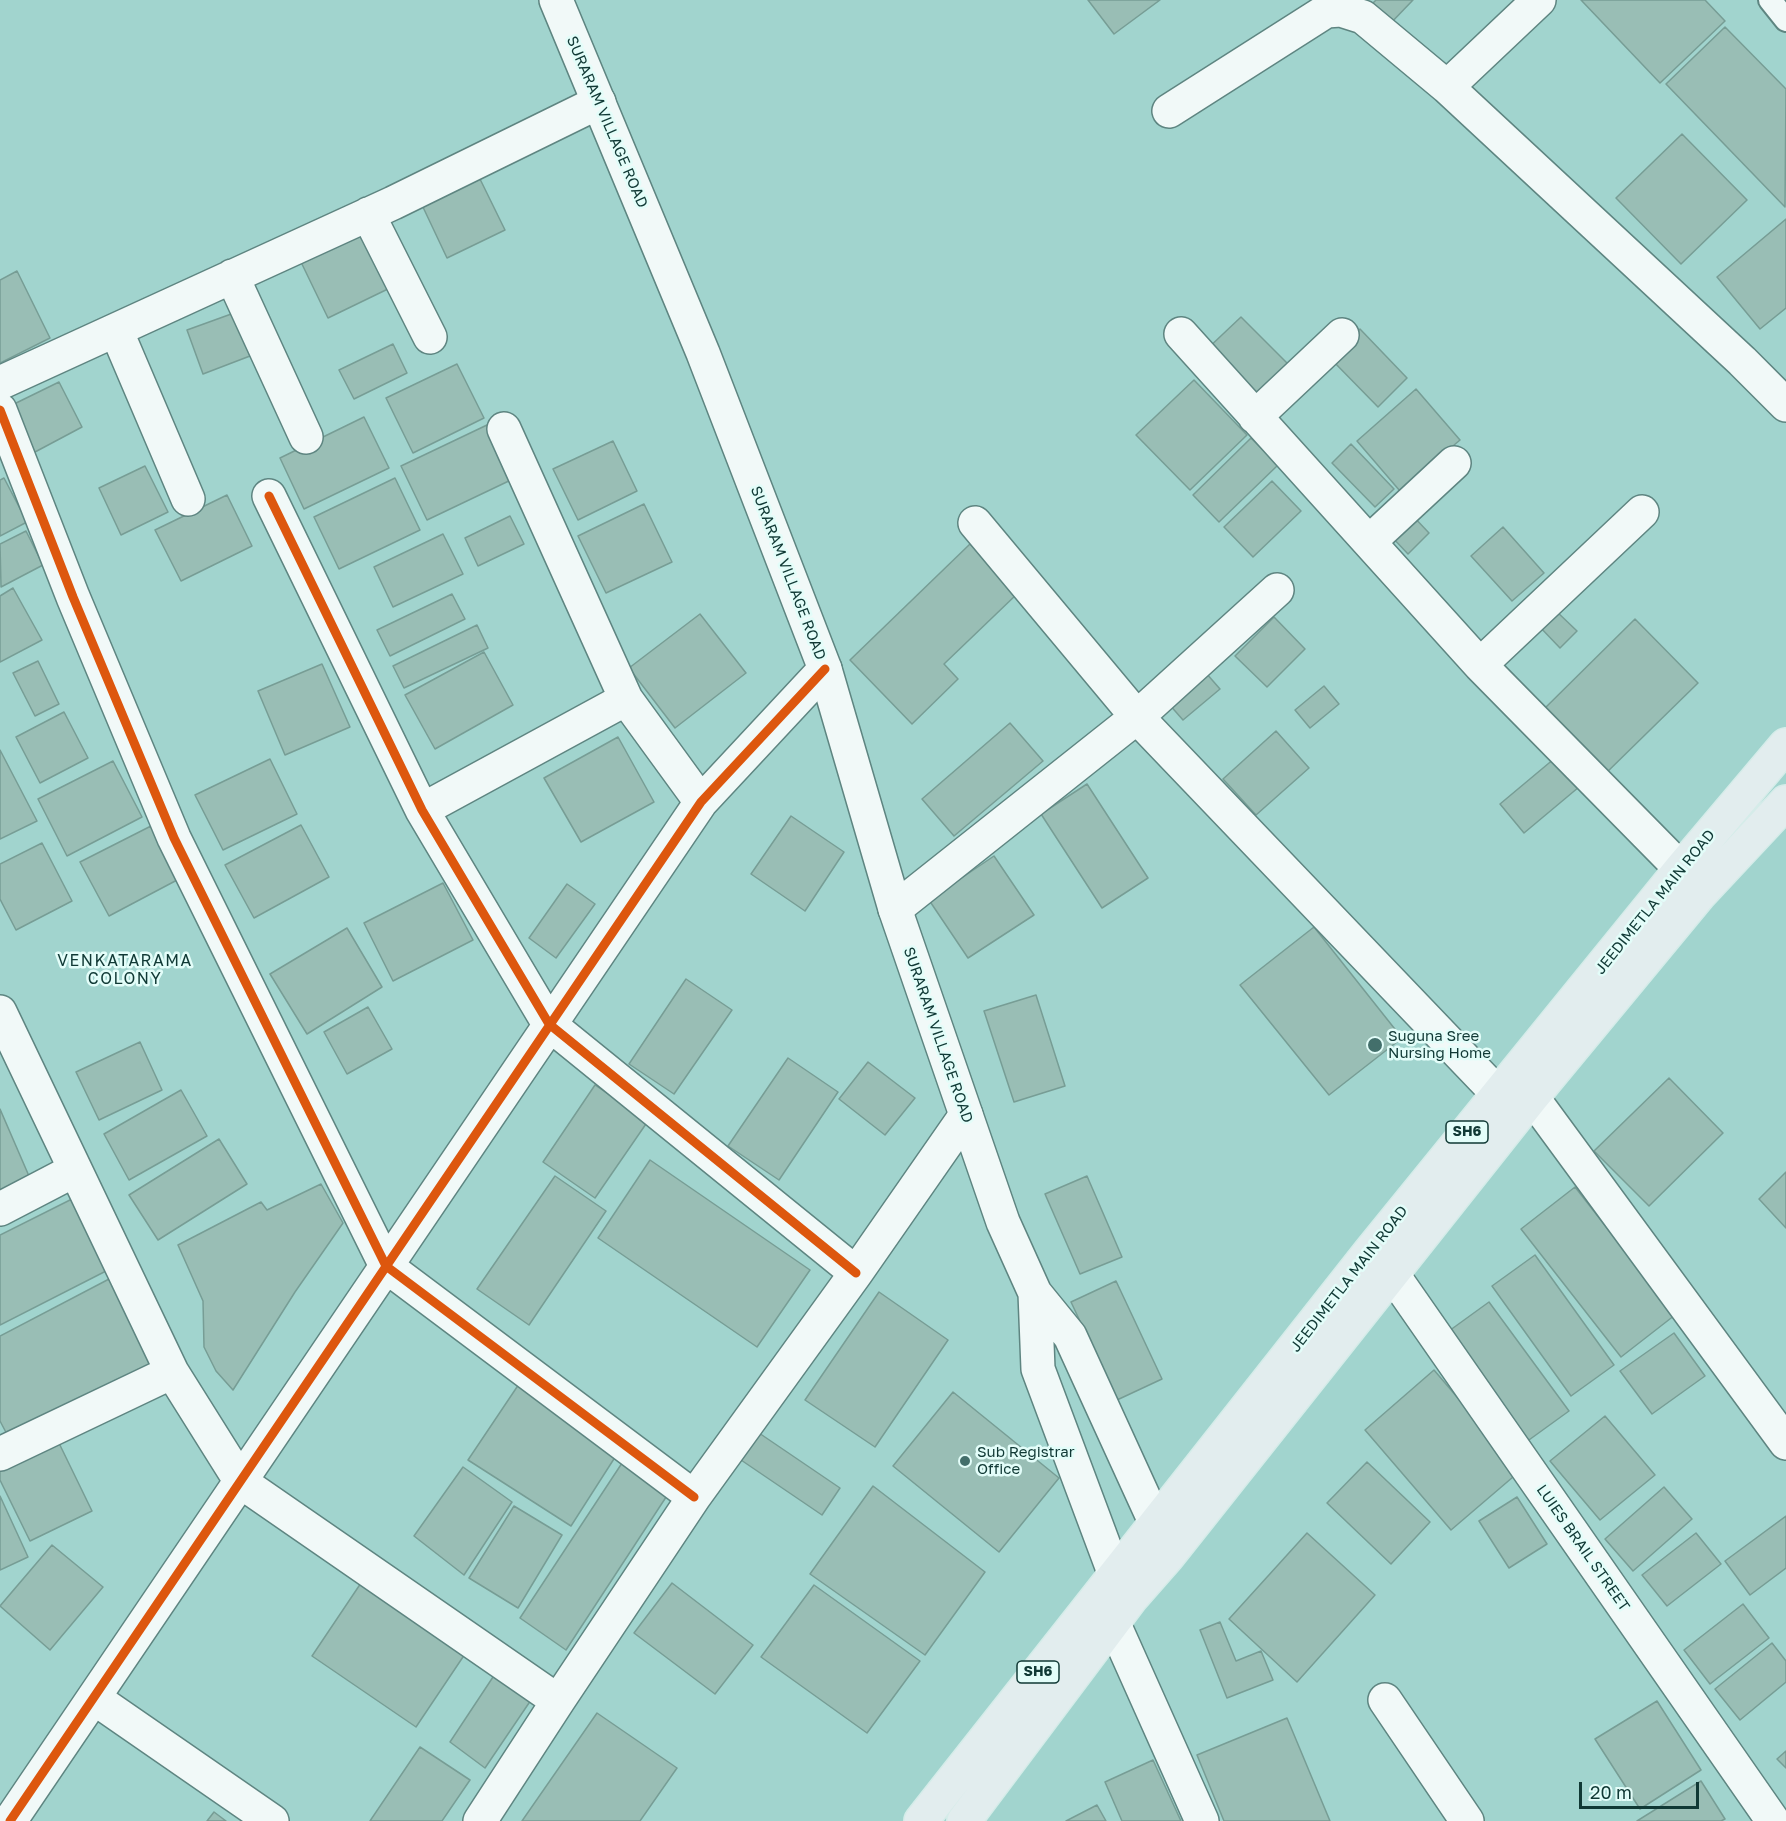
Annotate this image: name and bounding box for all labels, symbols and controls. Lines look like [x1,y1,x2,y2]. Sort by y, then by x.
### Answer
street label: SURARAM VILLAGE ROAD [563,33,651,211]
street label: SURARAM VILLAGE ROAD [746,484,830,662]
street label: JEEDIMETLA MAIN ROAD [1591,826,1719,978]
street label: SURARAM VILLAGE ROAD [899,945,977,1125]
district label: VENKATARAMA COLONY [57,951,193,989]
place label: Suguna Sree Nursing Home [1388,1027,1491,1062]
marker: Suguna Sree Nursing Home [1366,1036,1384,1054]
road number: SH6 [1446,1121,1488,1143]
street label: JEEDIMETLA MAIN ROAD [1286,1202,1412,1356]
place label: Sub Registrar Office [977,1443,1075,1478]
marker: Sub Registrar Office [958,1454,972,1468]
street label: LUIES BRAIL STREET [1533,1481,1633,1615]
road number: SH6 [1017,1661,1059,1683]
scale bar [1582,1770,1702,1808]
text: 20 m [1590,1781,1632,1803]

